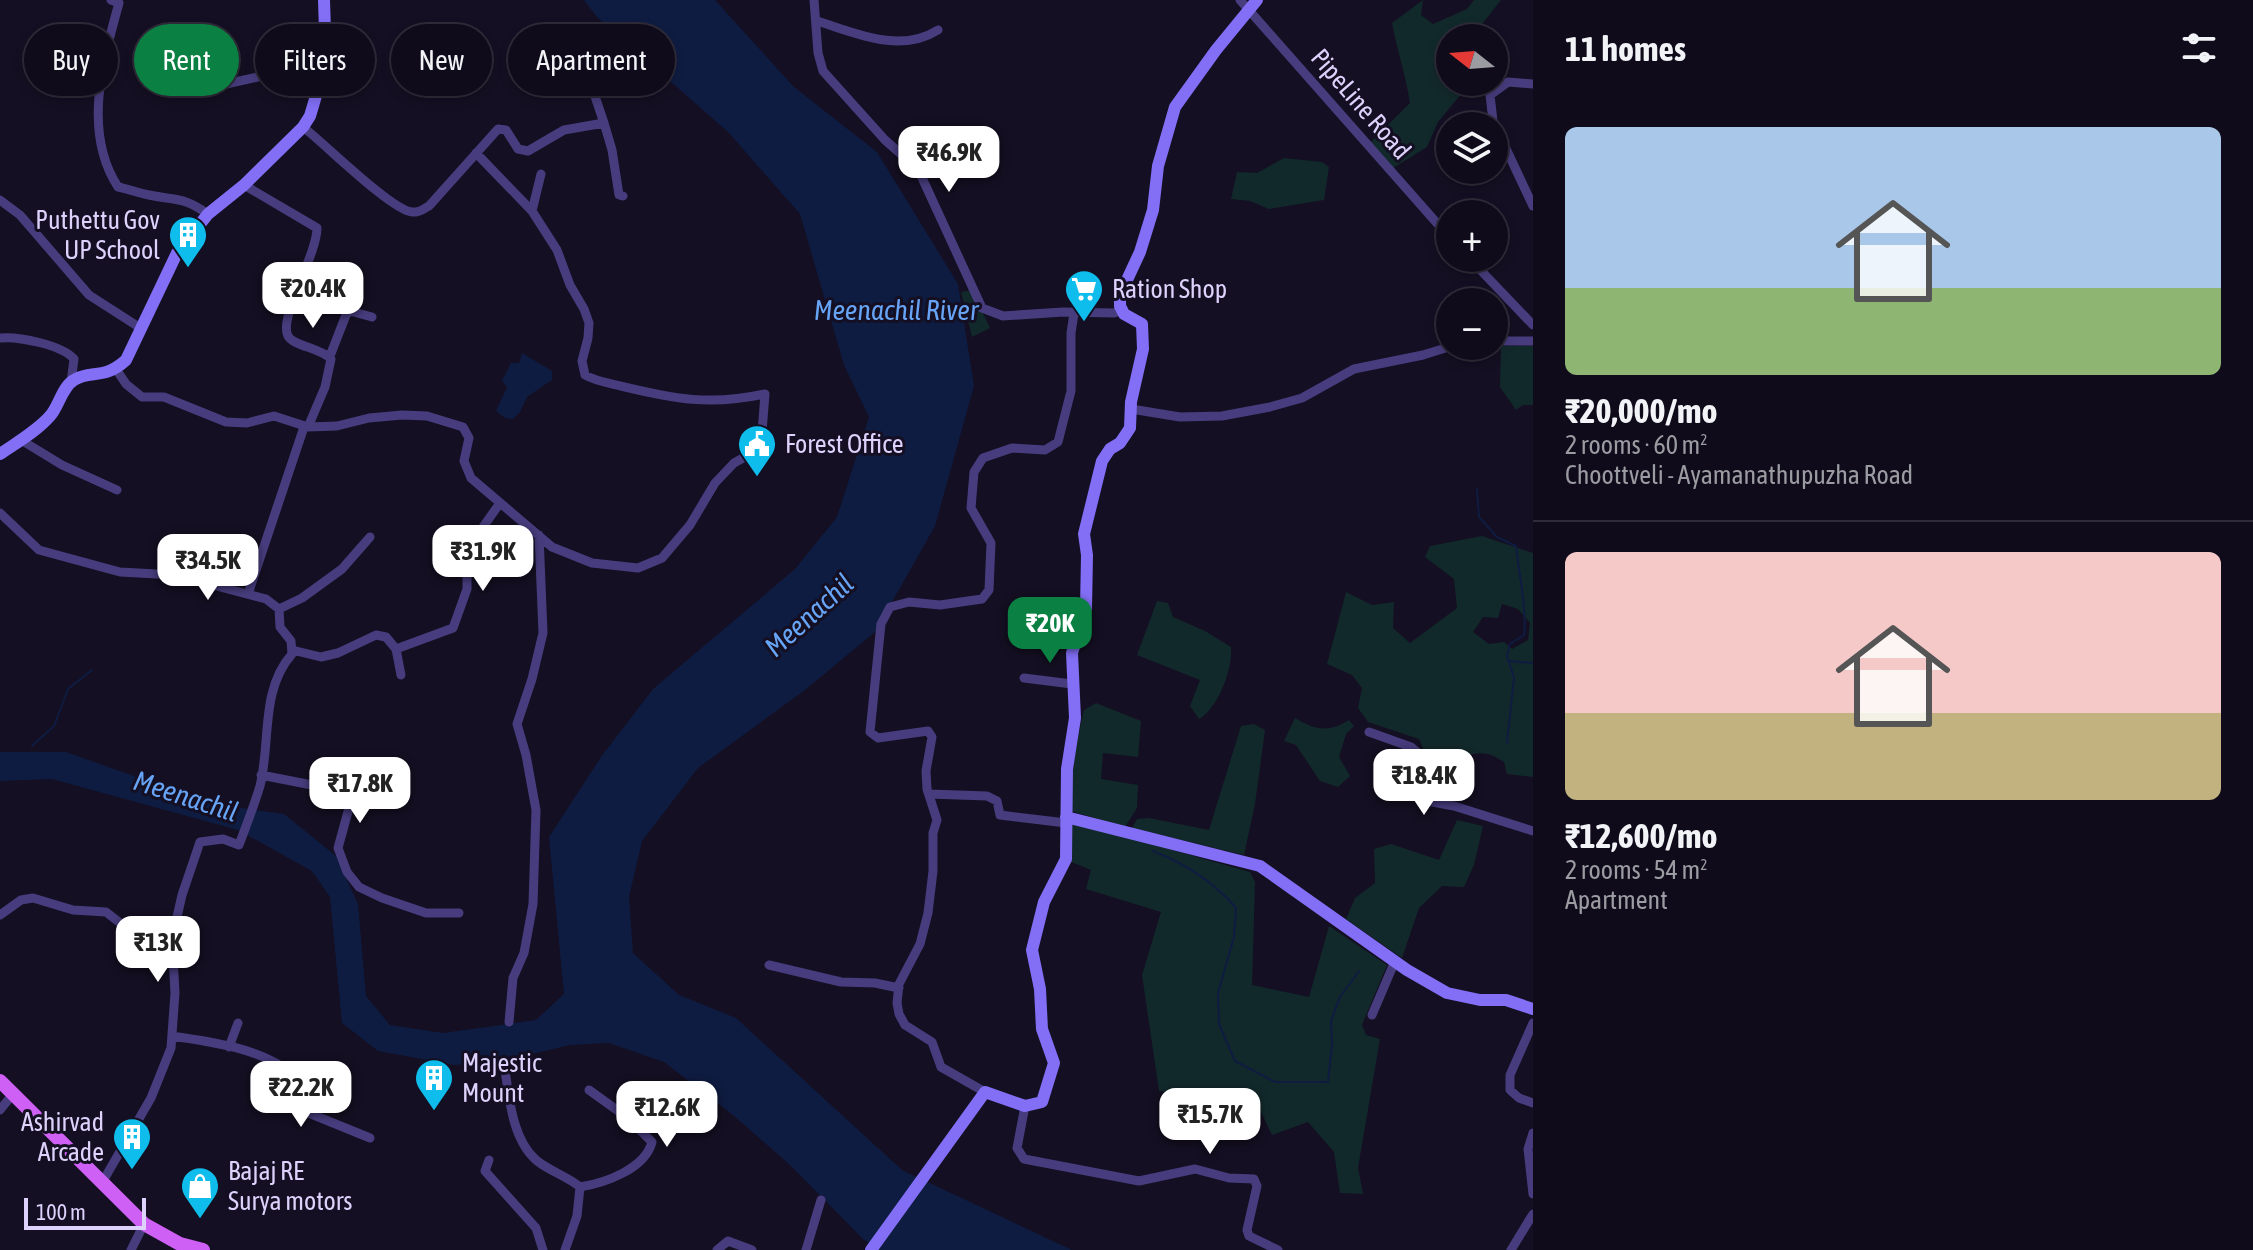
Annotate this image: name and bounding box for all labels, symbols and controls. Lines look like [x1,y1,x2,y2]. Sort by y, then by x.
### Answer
chip: Buy [24,24,118,96]
chip: Rent [134,24,239,96]
chip: Filters [255,24,375,96]
chip: New [391,24,492,96]
chip: Apartment [508,24,675,96]
north arrow [1436,24,1508,96]
map controls [1436,24,1508,360]
icon: filters [2177,26,2221,70]
text: 11 homes [1565,29,1686,68]
street label: PipeLine Road [1305,43,1417,165]
button: layers [1436,112,1508,184]
pin: ₹46.9K [884,126,1014,194]
text: ₹46.9K [916,137,982,167]
icon: home [1821,179,1965,323]
button: + [1436,200,1508,272]
place label: Puthettu Gov UP School [35,205,160,265]
building icon: Puthettu Gov UP School [167,214,209,269]
pin: ₹20.4K [248,262,378,330]
supermarket icon: Ration Shop [1063,268,1105,323]
text: ₹20.4K [280,273,346,303]
place label: Ration Shop [1112,274,1227,304]
button: − [1436,288,1508,360]
water label: Meenachil River [814,294,980,326]
text: ₹20,000/mo [1565,391,1718,430]
public building icon: Forest Office [736,423,778,478]
place label: Forest Office [785,429,904,459]
text: 2 rooms · 60 m² [1565,430,1707,460]
text: Choottveli - Ayamanathupuzha Road [1565,460,1913,490]
pin: ₹31.9K [418,525,548,593]
pin: ₹34.5K [143,534,273,602]
text: ₹31.9K [450,536,516,566]
text: ₹34.5K [175,545,241,575]
water label: Meenachil [758,567,860,663]
pin: ₹20K [1003,597,1097,665]
icon: home [1821,604,1965,748]
text: ₹20K [1026,608,1074,638]
pin: ₹18.4K [1359,749,1489,817]
pin: ₹17.8K [295,757,425,825]
text: ₹18.4K [1391,760,1457,790]
water label: Meenachil [130,764,242,828]
text: ₹17.8K [327,768,393,798]
text: ₹12,600/mo [1565,816,1718,855]
text: 2 rooms · 54 m² [1565,855,1707,885]
text: Apartment [1565,885,1668,915]
pin: ₹13K [111,916,205,984]
text: ₹13K [134,927,182,957]
place label: Majestic Mount [462,1048,542,1108]
building icon: Majestic Mount [413,1057,455,1112]
pin: ₹22.2K [236,1061,366,1129]
text: ₹22.2K [268,1072,334,1102]
pin: ₹12.6K [602,1081,732,1149]
pin: ₹15.7K [1145,1088,1275,1156]
text: ₹12.6K [634,1092,700,1122]
text: ₹15.7K [1177,1099,1243,1129]
place label: Ashirvad Arcade [21,1107,104,1167]
building icon: Ashirvad Arcade [111,1116,153,1171]
place label: Bajaj RE Surya motors [228,1156,353,1216]
shop icon: Bajaj RE Surya motors [179,1165,221,1220]
scale bar [24,1194,146,1230]
text: 100 m [36,1199,86,1225]

